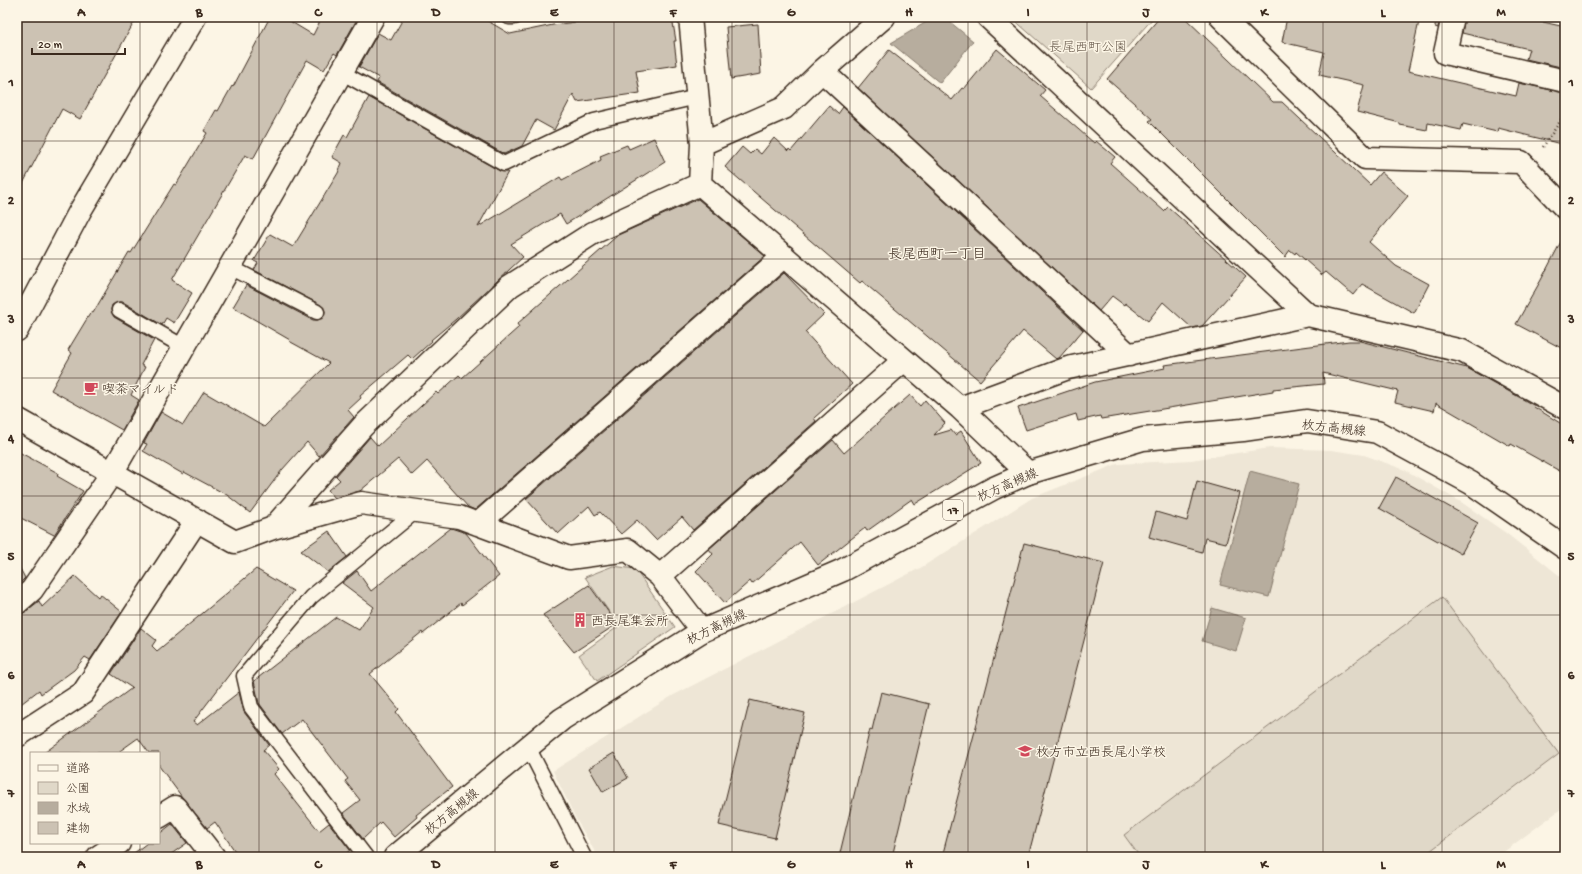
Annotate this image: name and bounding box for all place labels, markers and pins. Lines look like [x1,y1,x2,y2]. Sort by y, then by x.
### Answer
cafe icon: 喫茶マイルド [83,380,99,396]
place label: 喫茶マイルド [102,383,179,398]
building icon: 西長尾集会所 [572,612,588,628]
place label: 西長尾集会所 [591,614,669,630]
school or university icon: 枚方市立西長尾小学校 [1017,743,1033,759]
place label: 枚方市立西長尾小学校 [1036,745,1166,761]

